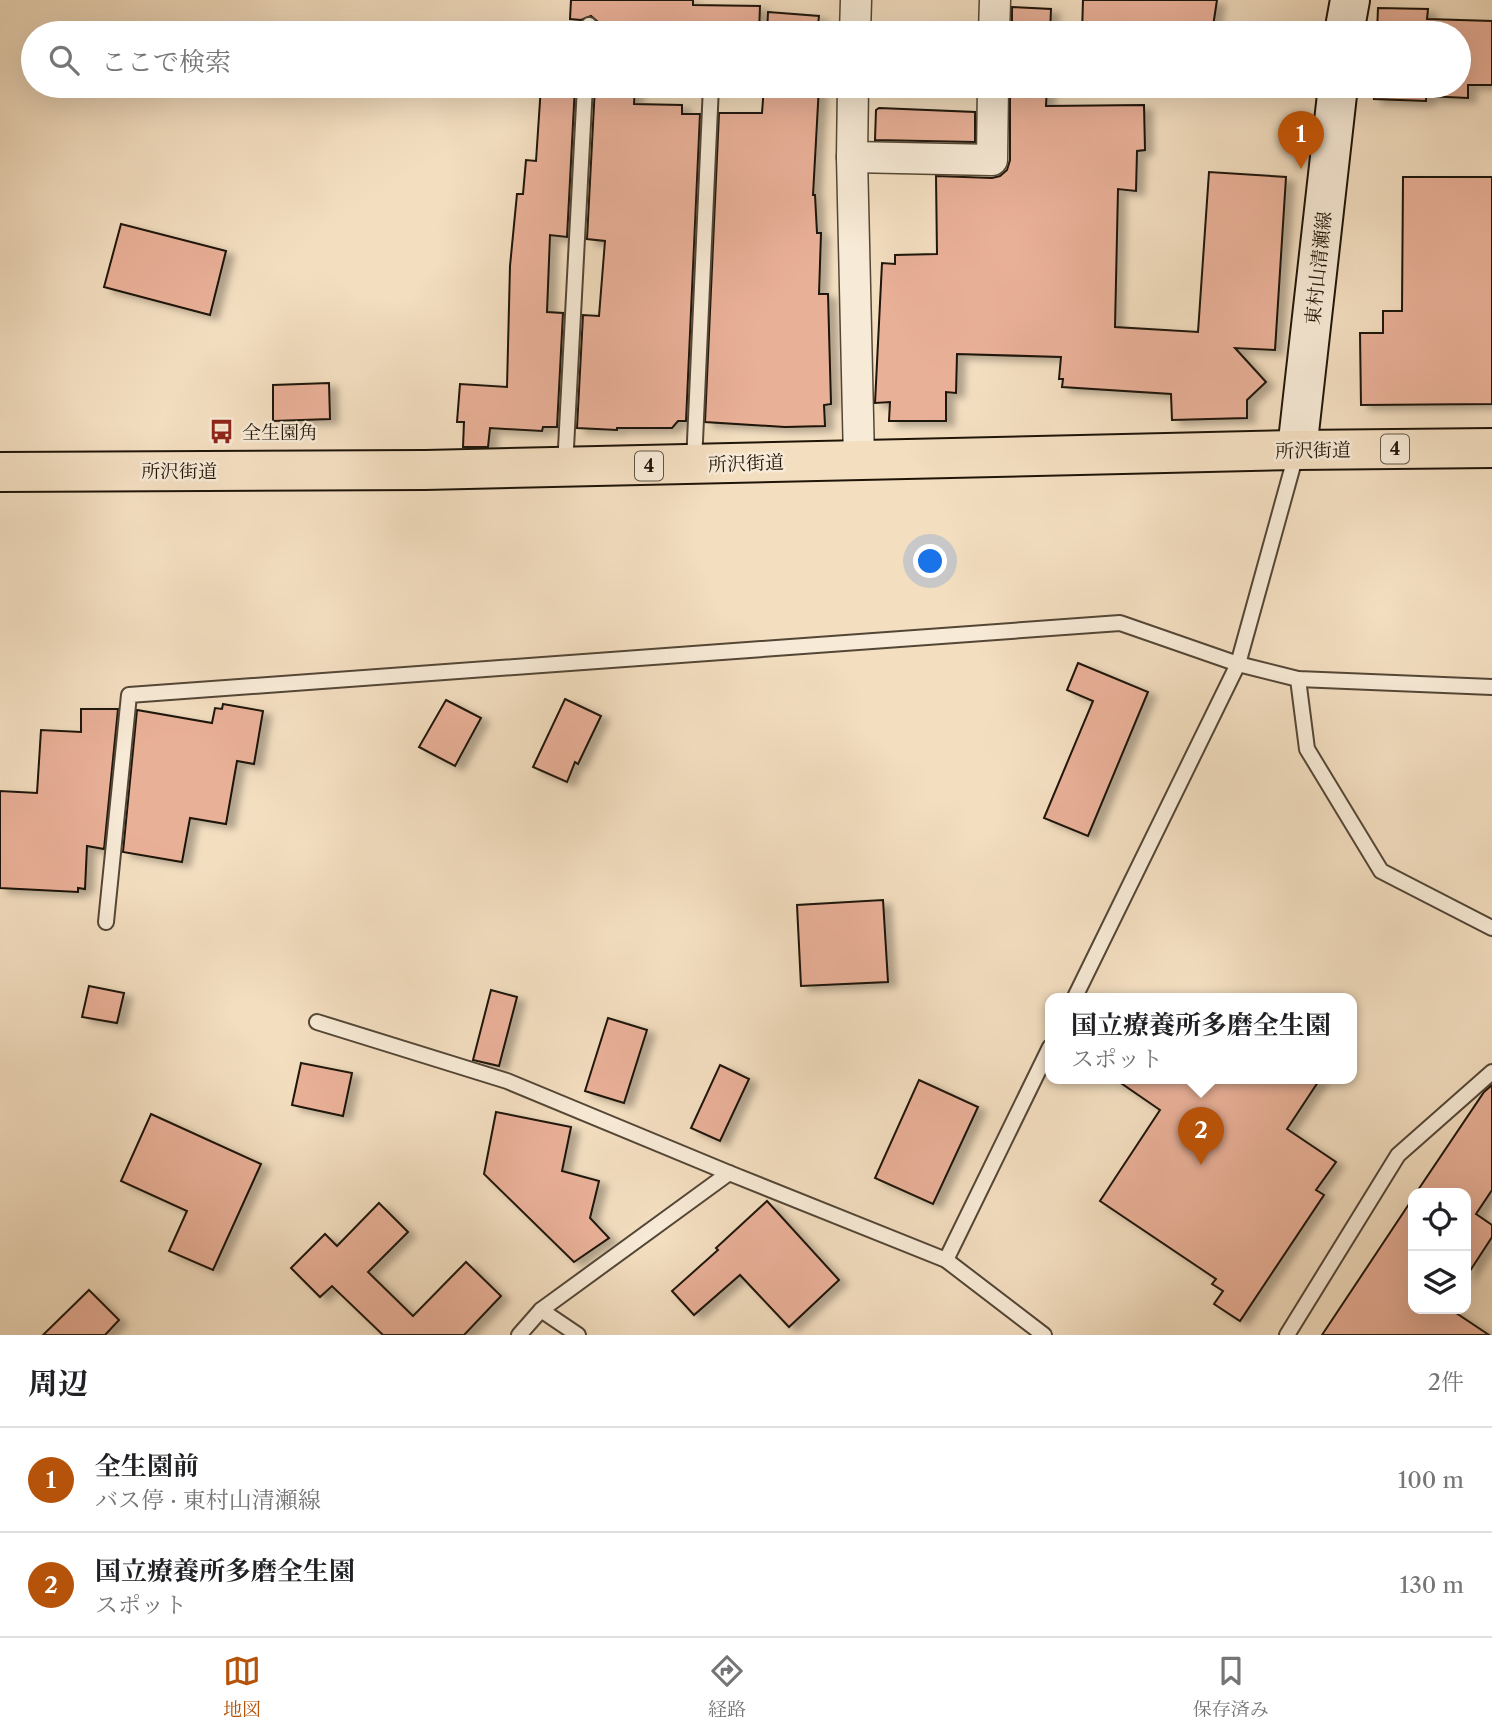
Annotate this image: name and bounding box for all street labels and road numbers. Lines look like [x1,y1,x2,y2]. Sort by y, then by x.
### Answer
street label: 東村山清瀬線 [1301,210,1336,326]
road number: 4 [1381,434,1409,463]
street label: 所沢街道 [1275,438,1351,463]
street label: 所沢街道 [708,451,784,476]
road number: 4 [635,452,663,480]
street label: 所沢街道 [141,460,217,483]

